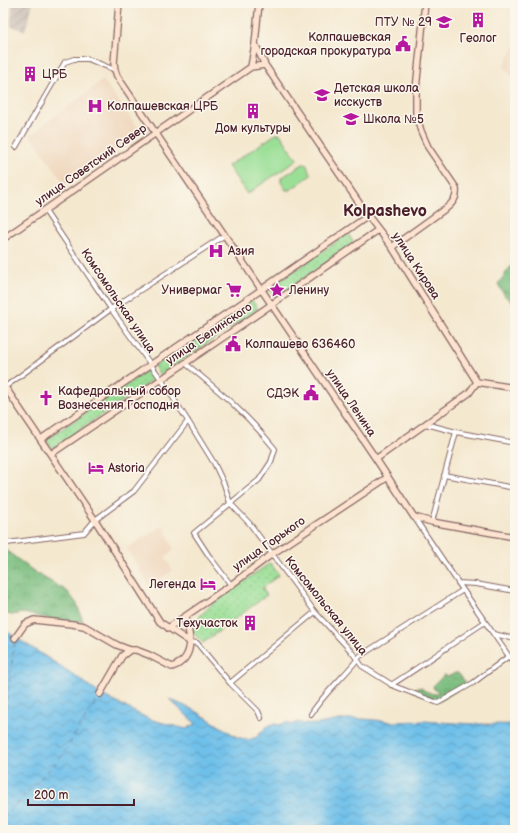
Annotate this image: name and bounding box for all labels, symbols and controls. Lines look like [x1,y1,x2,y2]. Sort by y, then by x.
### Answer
building icon: Геолог [469,11,487,29]
school or university icon: ПТУ № 29 [435,13,453,31]
place label: ПТУ № 29 [375,15,432,30]
place label: Колпашевская городская прокуратура [261,30,391,59]
place label: Геолог [459,31,497,46]
public building icon: Колпашевская городская прокуратура [394,35,412,53]
building icon: ЦРБ [21,65,39,83]
place label: ЦРБ [42,67,68,82]
place label: Детская школа исскуств [334,81,419,110]
school or university icon: Детская школа исскуств [313,86,331,104]
hospital icon: Колпашевская ЦРБ [86,97,104,115]
place label: Колпашевская ЦРБ [107,99,219,114]
building icon: Дом культуры [244,102,262,120]
school or university icon: Школа №5 [342,110,360,128]
place label: Школа №5 [363,112,424,127]
street label: улица Советский Север [32,121,150,209]
place label: Дом культуры [215,121,291,136]
district label: Kolpashevo [343,202,427,221]
street label: улица Кирова [389,230,443,302]
hospital icon: Азия [207,242,225,260]
place label: Азия [227,244,255,259]
street label: Комсомольская улица [77,246,159,356]
supermarket icon: Универмаг [225,281,243,299]
place icon: Ленину [268,281,286,299]
place label: Универмаг [161,283,222,298]
place label: Ленину [288,283,330,298]
street label: улица Белинского [163,300,255,368]
public building icon: Колпашево 636460 [224,335,242,353]
place label: Колпашево 636460 [245,337,355,352]
street label: улица Ленина [323,366,379,440]
place label: Кафедральный собор Вознесения Господня [58,384,181,413]
public building icon: СДЭК [302,384,320,402]
place label: СДЭК [267,386,299,401]
church icon: Кафедральный собор Вознесения Господня [37,389,55,407]
hotel icon: Astoria [87,459,105,477]
place label: Astoria [108,461,145,476]
street label: улица Горького [230,513,308,575]
street label: Комсомольская улица [281,553,371,659]
hotel icon: Легенда [199,575,217,593]
place label: Легенда [148,577,196,592]
building icon: Техучасток [241,614,259,632]
place label: Техучасток [176,616,239,631]
scale bar [28,781,134,807]
text: 200 m [34,788,68,803]

